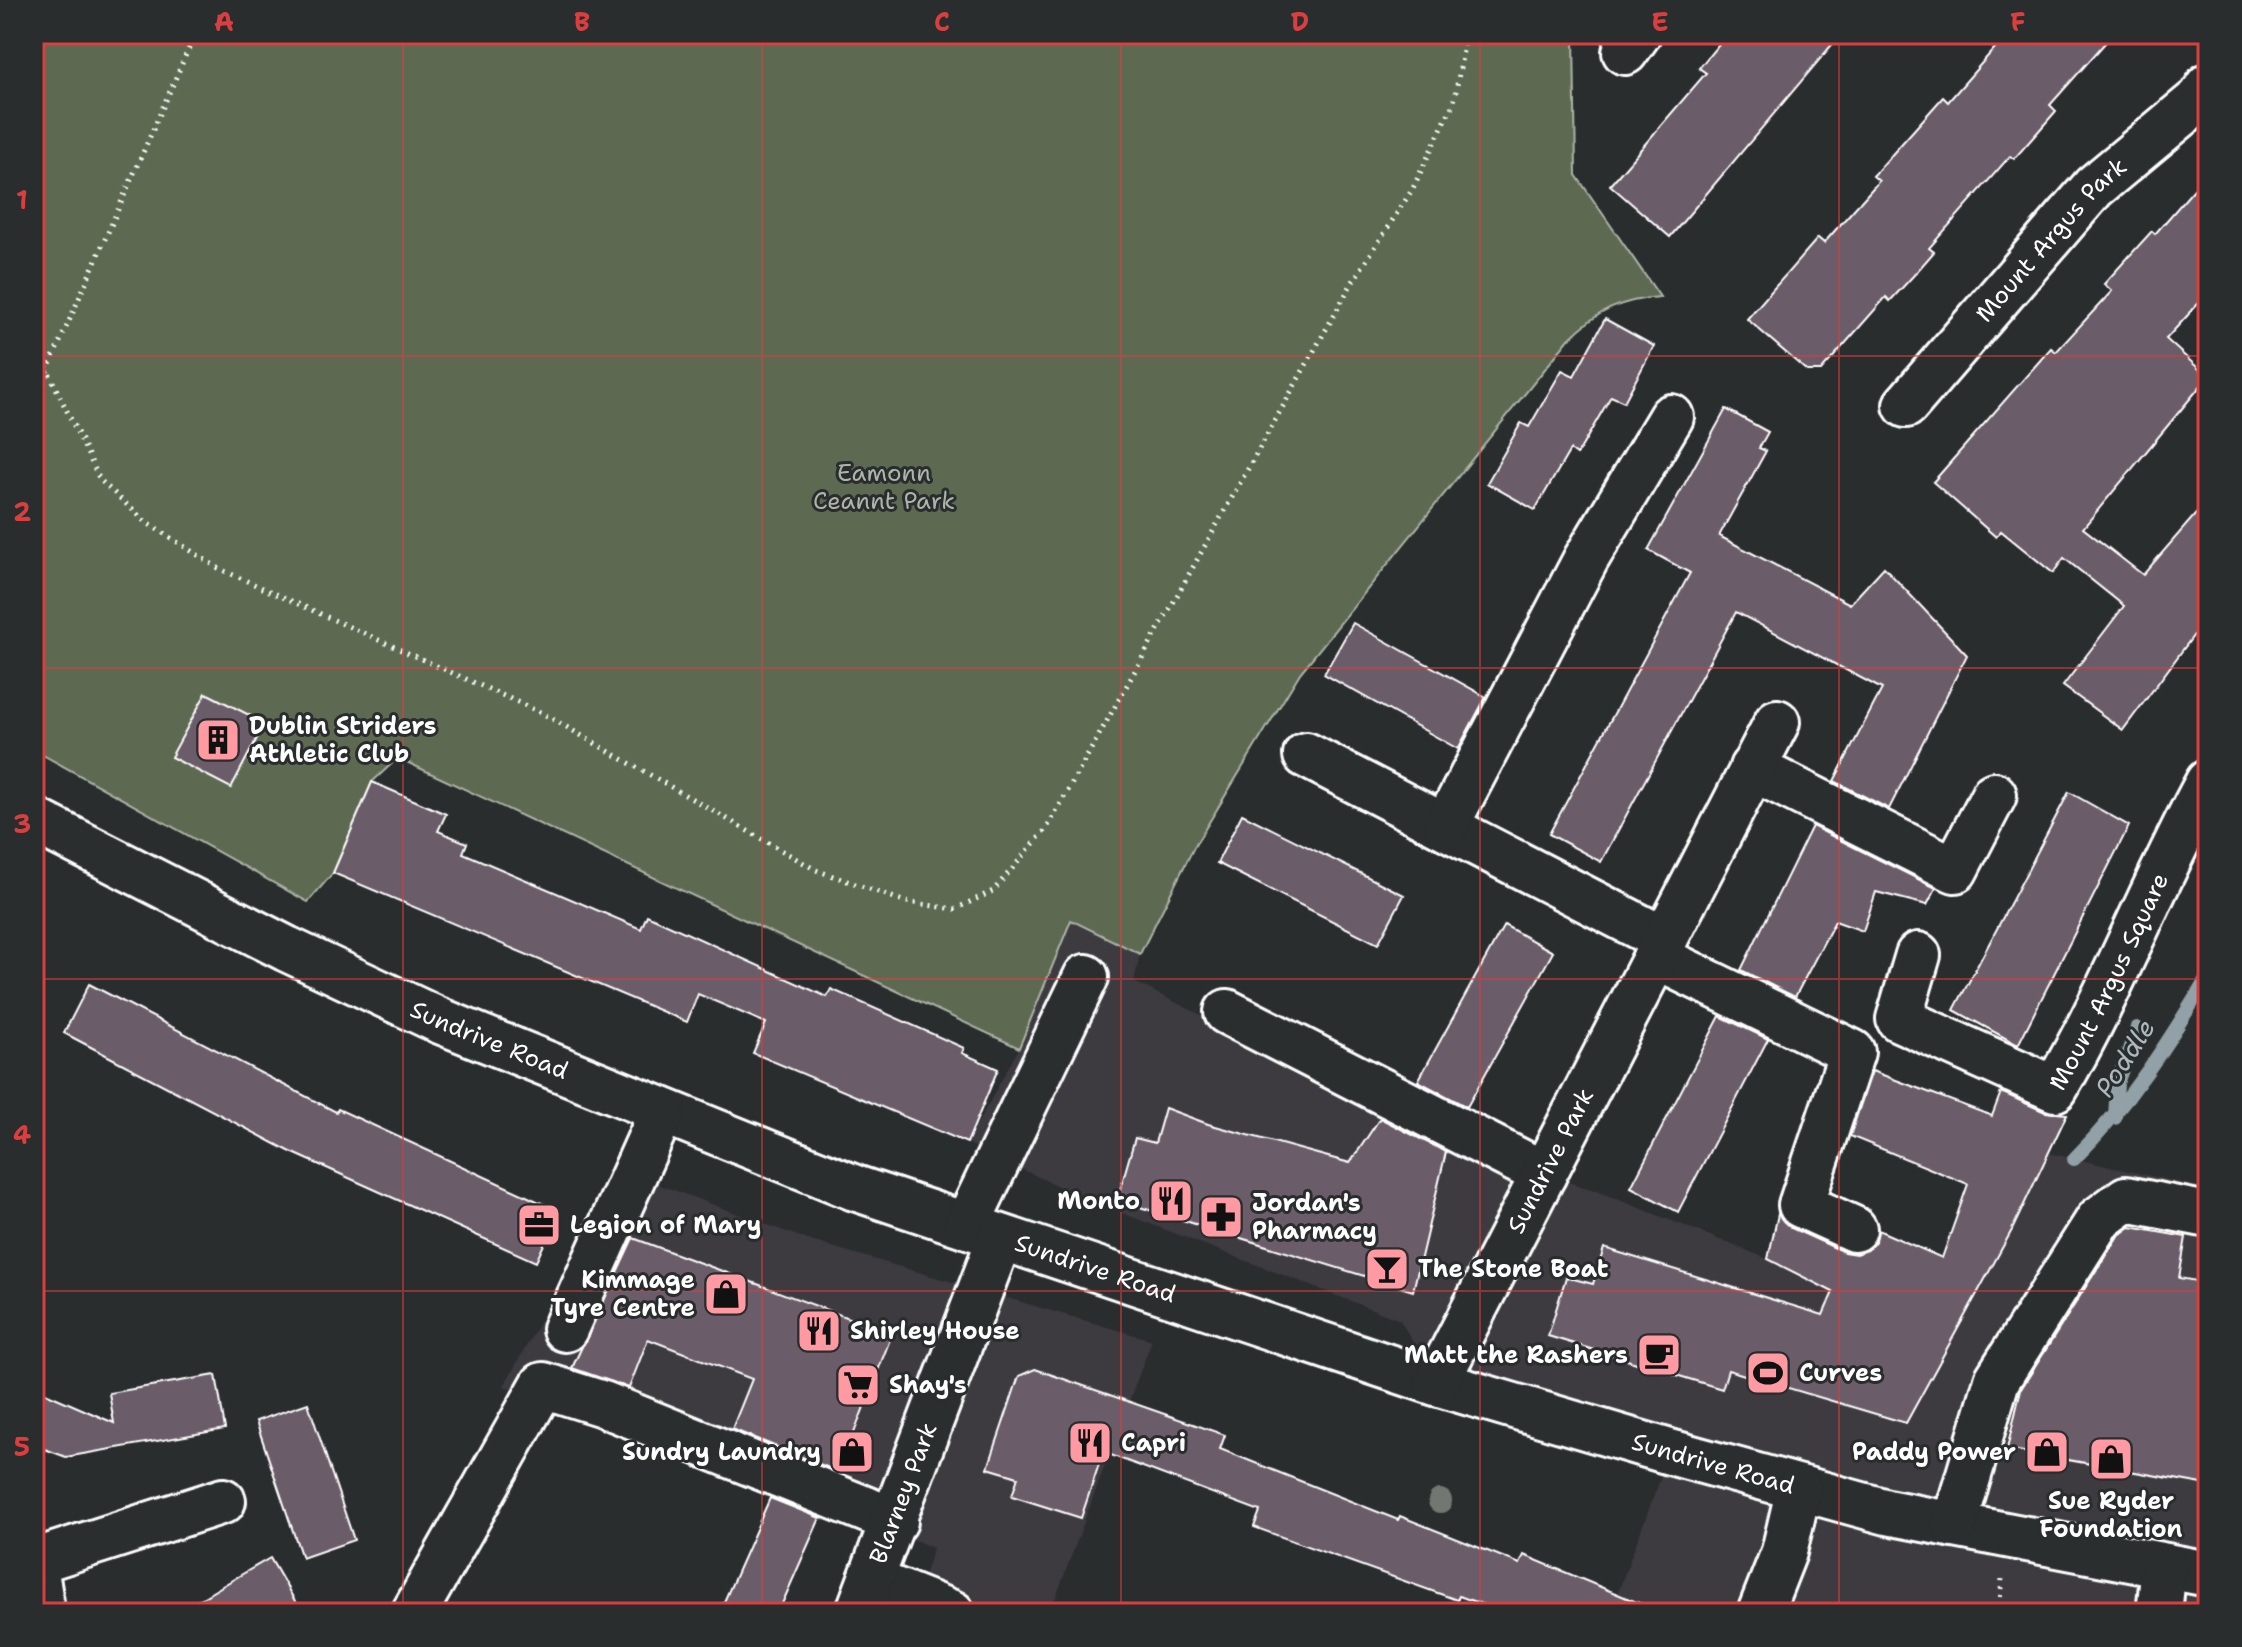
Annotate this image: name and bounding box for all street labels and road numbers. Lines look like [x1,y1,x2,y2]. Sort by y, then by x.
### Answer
street label: Mount Argus Park [1968,150,2133,329]
street label: Mount Argus Square [2042,868,2176,1096]
street label: Sundrive Road [405,993,573,1087]
street label: Sundrive Park [1500,1083,1601,1239]
street label: Sundrive Road [1011,1227,1180,1311]
street label: Blarney Park [862,1418,945,1568]
street label: Sundrive Road [1628,1426,1798,1502]

